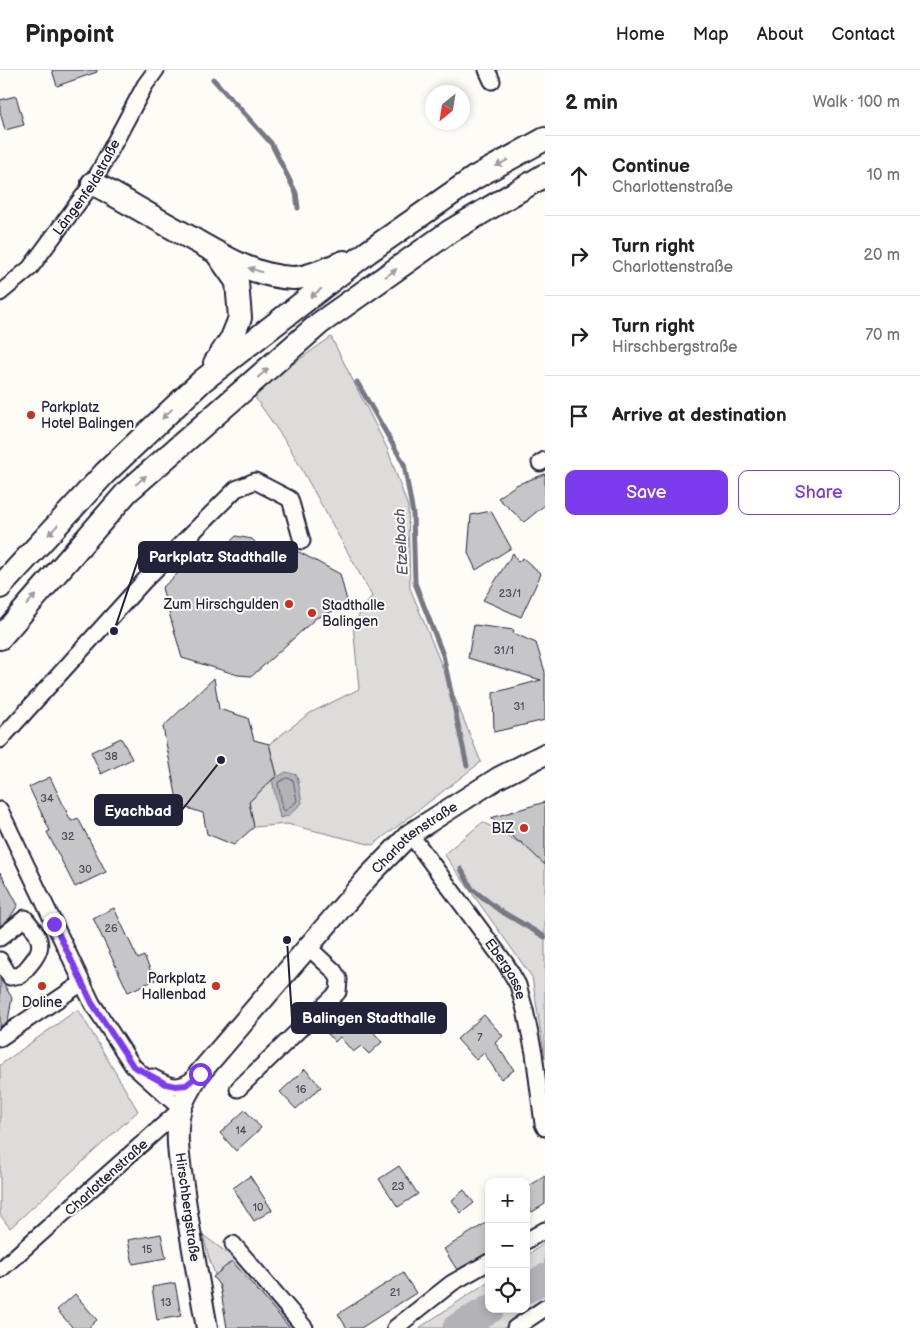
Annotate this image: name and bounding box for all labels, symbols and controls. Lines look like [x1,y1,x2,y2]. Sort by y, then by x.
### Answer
text: Pinpoint [25,20,114,49]
text: Home [616,24,665,45]
text: Map [693,24,729,45]
text: About [757,24,804,45]
text: Contact [832,24,895,45]
north arrow [425,85,470,130]
text: 2 min [565,90,618,115]
text: Walk · 100 m [813,93,900,112]
street label: Längenfeldstraße [49,136,124,239]
text: Continue [612,155,690,178]
one-way arrow [496,158,509,167]
icon: ahead [565,162,593,190]
text: 10 m [867,166,900,185]
text: Charlottenstraße [612,178,733,197]
text: Turn right [612,235,695,258]
icon: right [565,242,593,270]
text: 20 m [864,246,900,265]
text: Charlottenstraße [612,258,733,277]
one-way arrow [247,266,262,274]
one-way arrow [384,268,398,278]
one-way arrow [310,287,323,298]
text: Turn right [612,315,695,338]
icon: right [565,322,593,350]
text: 70 m [865,326,900,345]
text: Hirschbergstraße [612,338,738,357]
one-way arrow [256,367,268,379]
place label: Parkplatz Hotel Balingen [41,399,134,432]
icon: arrive [565,402,593,430]
text: Arrive at destination [612,404,787,427]
one-way arrow [161,408,173,420]
marker: Parkplatz Hotel Balingen [25,409,37,421]
button: Save [565,470,728,515]
button: Share [738,470,900,515]
one-way arrow [134,475,147,486]
water label: Etzelbach [390,508,413,576]
one-way arrow [47,523,59,535]
callout: Parkplatz Stadthalle [139,542,297,572]
text: Parkplatz Stadthalle [149,548,287,567]
house number: 23/1 [499,587,521,600]
one-way arrow [25,595,37,607]
place label: Zum Hirschgulden [163,596,279,613]
place label: Stadthalle Balingen [322,597,385,630]
marker: Zum Hirschgulden [283,598,295,610]
marker: Stadthalle Balingen [306,607,318,619]
house number: 31/1 [494,644,514,657]
house number: 31 [513,700,525,713]
house number: 38 [104,750,118,763]
house number: 34 [40,792,54,805]
callout: Eyachbad [95,795,182,825]
street label: Charlottenstraße [368,798,461,877]
text: Eyachbad [104,802,172,821]
place label: BIZ [491,820,514,837]
marker: BIZ [518,822,530,834]
house number: 32 [61,830,75,843]
house number: 30 [78,863,92,876]
route end [43,913,66,936]
house number: 26 [104,922,118,935]
street label: Ebergasse [481,935,530,1001]
place label: Parkplatz Hallenbad [142,970,206,1003]
marker: Doline [36,980,48,992]
marker: Parkplatz Hallenbad [210,980,222,992]
place label: Doline [22,994,62,1011]
callout: Balingen Stadthalle [292,1003,446,1033]
text: Balingen Stadthalle [302,1009,436,1028]
house number: 7 [477,1031,483,1044]
route start [189,1063,212,1086]
house number: 16 [296,1083,307,1096]
house number: 14 [236,1124,247,1137]
street label: Charlottenstraße [61,1136,151,1219]
street label: Hirschbergstraße [171,1151,204,1263]
map controls [485,1178,530,1313]
button: + [485,1178,530,1223]
house number: 23 [391,1180,405,1193]
house number: 10 [253,1201,264,1214]
button: − [485,1223,530,1268]
house number: 15 [142,1243,152,1256]
button: locate [485,1268,530,1313]
house number: 21 [390,1286,400,1299]
house number: 13 [160,1296,172,1309]

